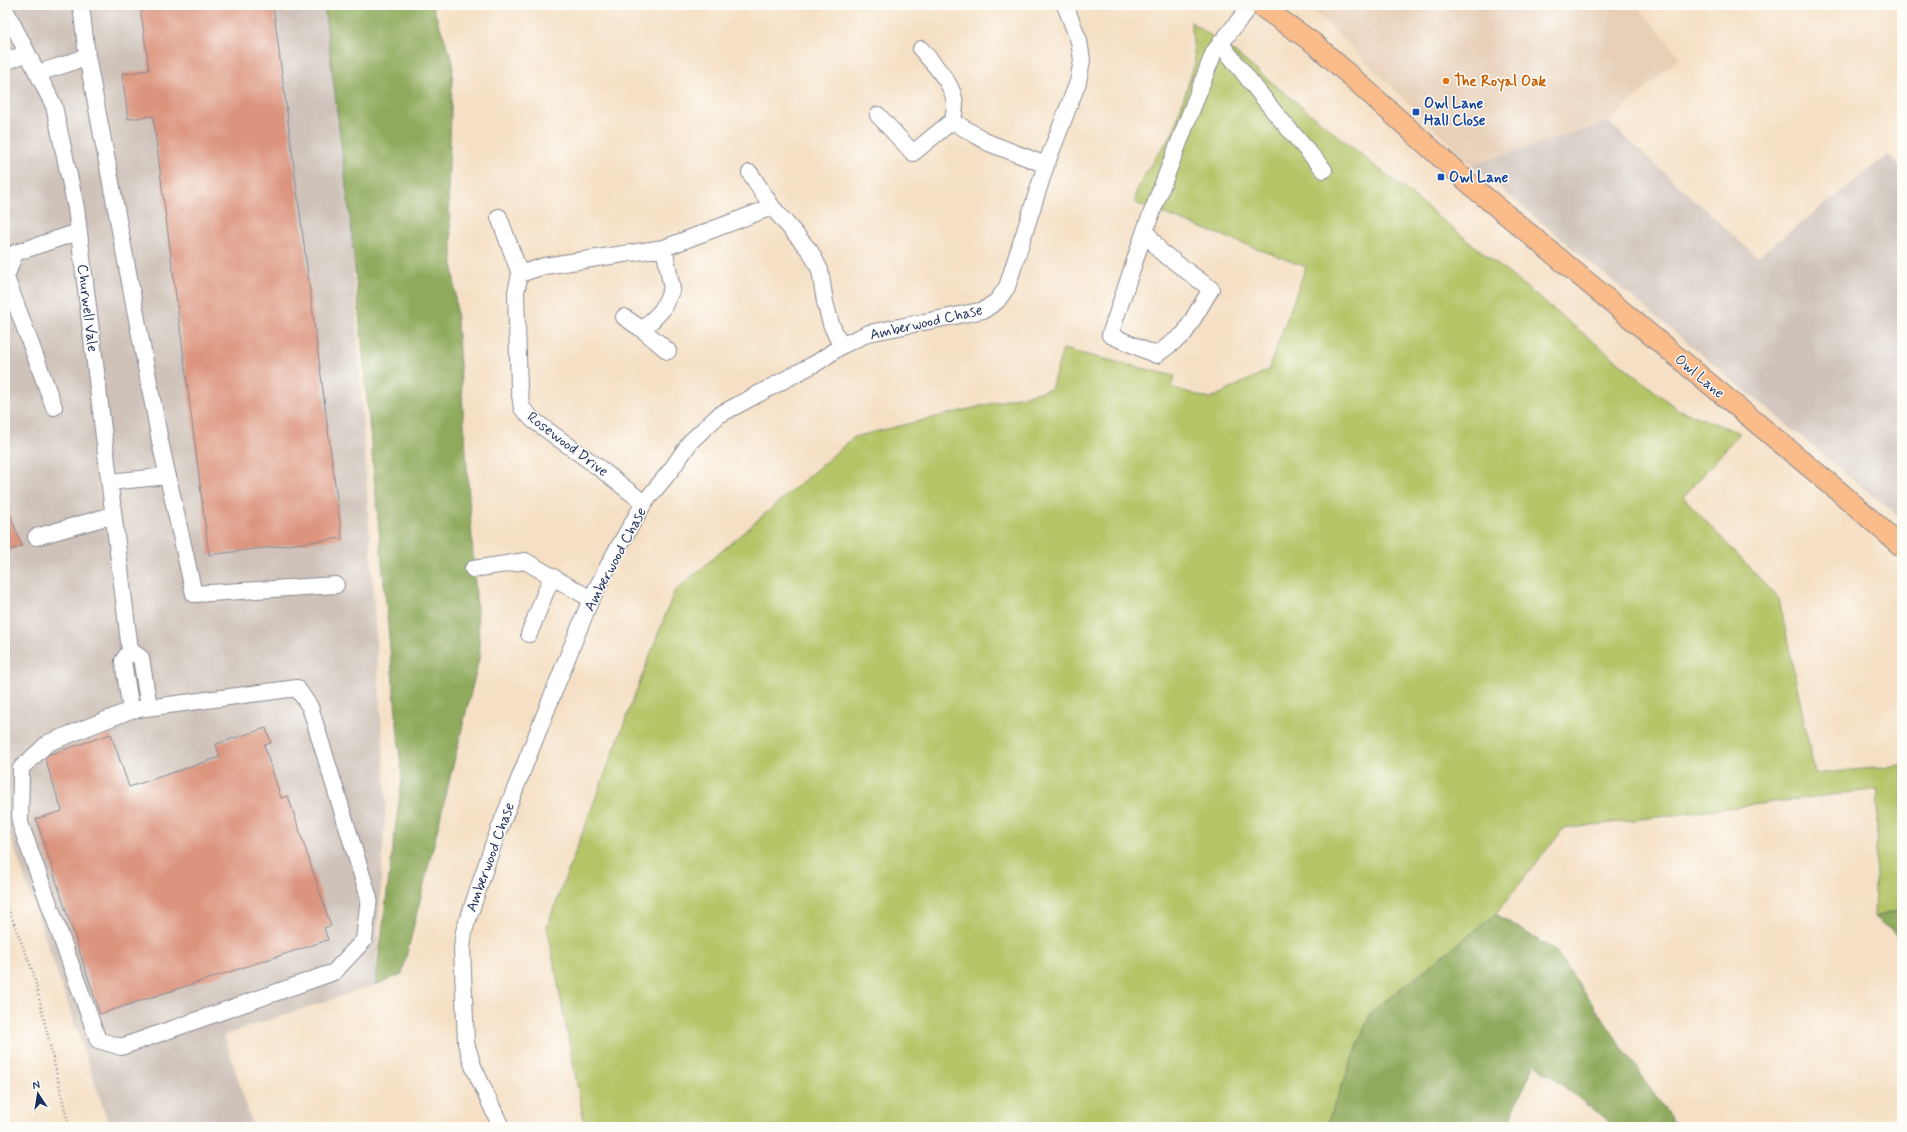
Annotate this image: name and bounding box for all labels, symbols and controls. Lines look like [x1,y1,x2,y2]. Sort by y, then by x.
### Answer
place label: The Royal Oak [1454,72,1546,92]
marker: The Royal Oak [1441,76,1451,86]
place label: Owl Lane Hall Close [1424,94,1486,131]
marker: Owl Lane Hall Close [1411,107,1421,117]
place label: Owl Lane [1449,168,1508,188]
marker: Owl Lane [1436,172,1446,182]
street label: Churwell Vale [72,263,102,353]
street label: Amberwood Chase [868,300,985,346]
street label: Owl Lane [1670,350,1729,404]
street label: Rosewood Drive [523,408,612,482]
street label: Amberwood Chase [580,504,652,615]
street label: Amberwood Chase [462,800,520,915]
north arrow [18,1074,58,1114]
text: N [31,1078,41,1093]

